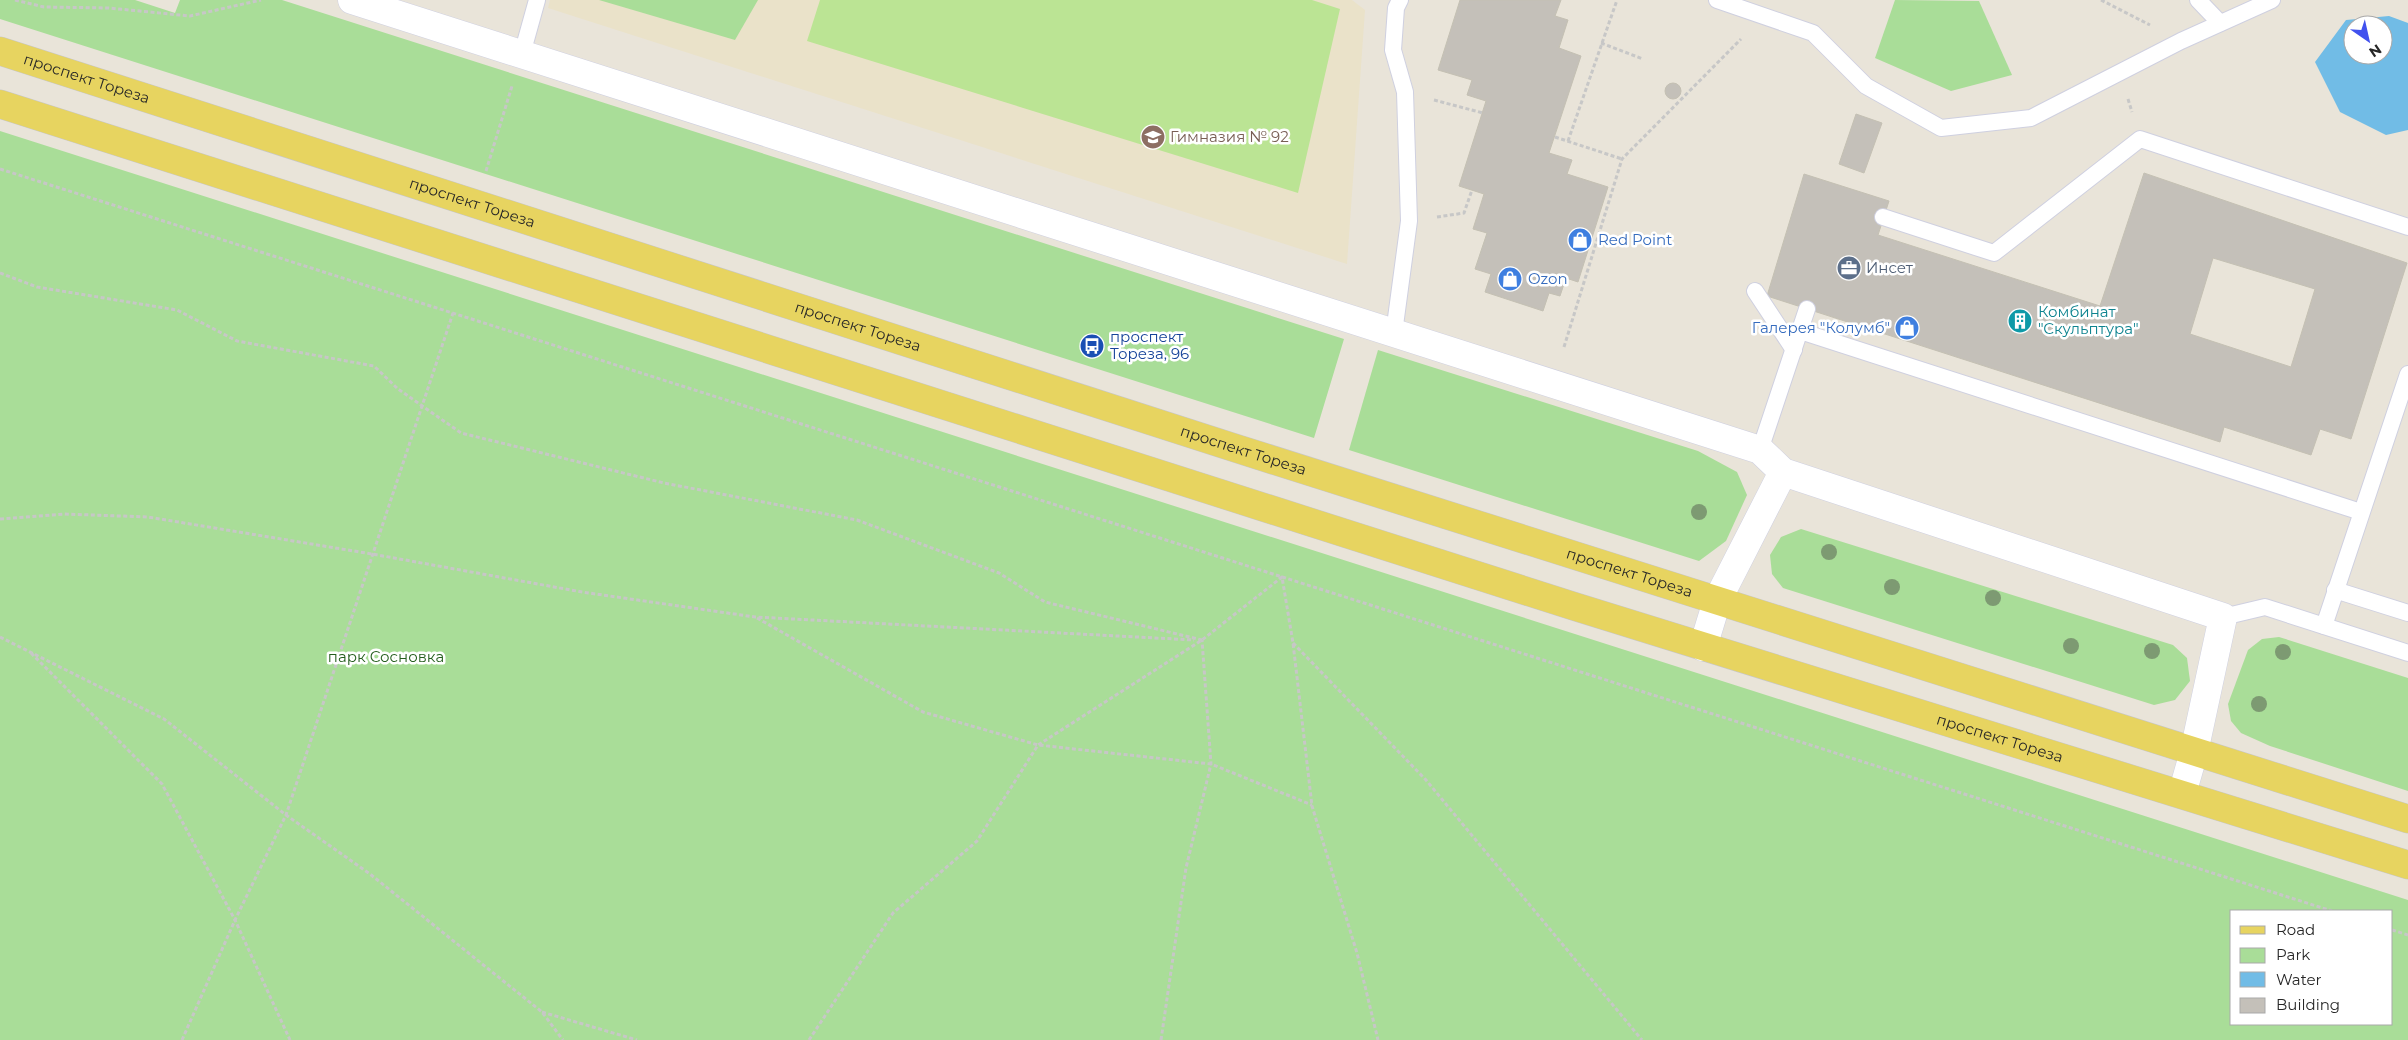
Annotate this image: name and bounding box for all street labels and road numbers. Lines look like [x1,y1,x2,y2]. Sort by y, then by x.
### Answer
street label: проспект Тореза [21,49,152,108]
street label: проспект Тореза [407,173,538,231]
street label: проспект Тореза [793,297,923,355]
street label: проспект Тореза [1178,421,1309,479]
street label: проспект Тореза [1564,543,1695,601]
street label: проспект Тореза [1934,709,2065,766]

